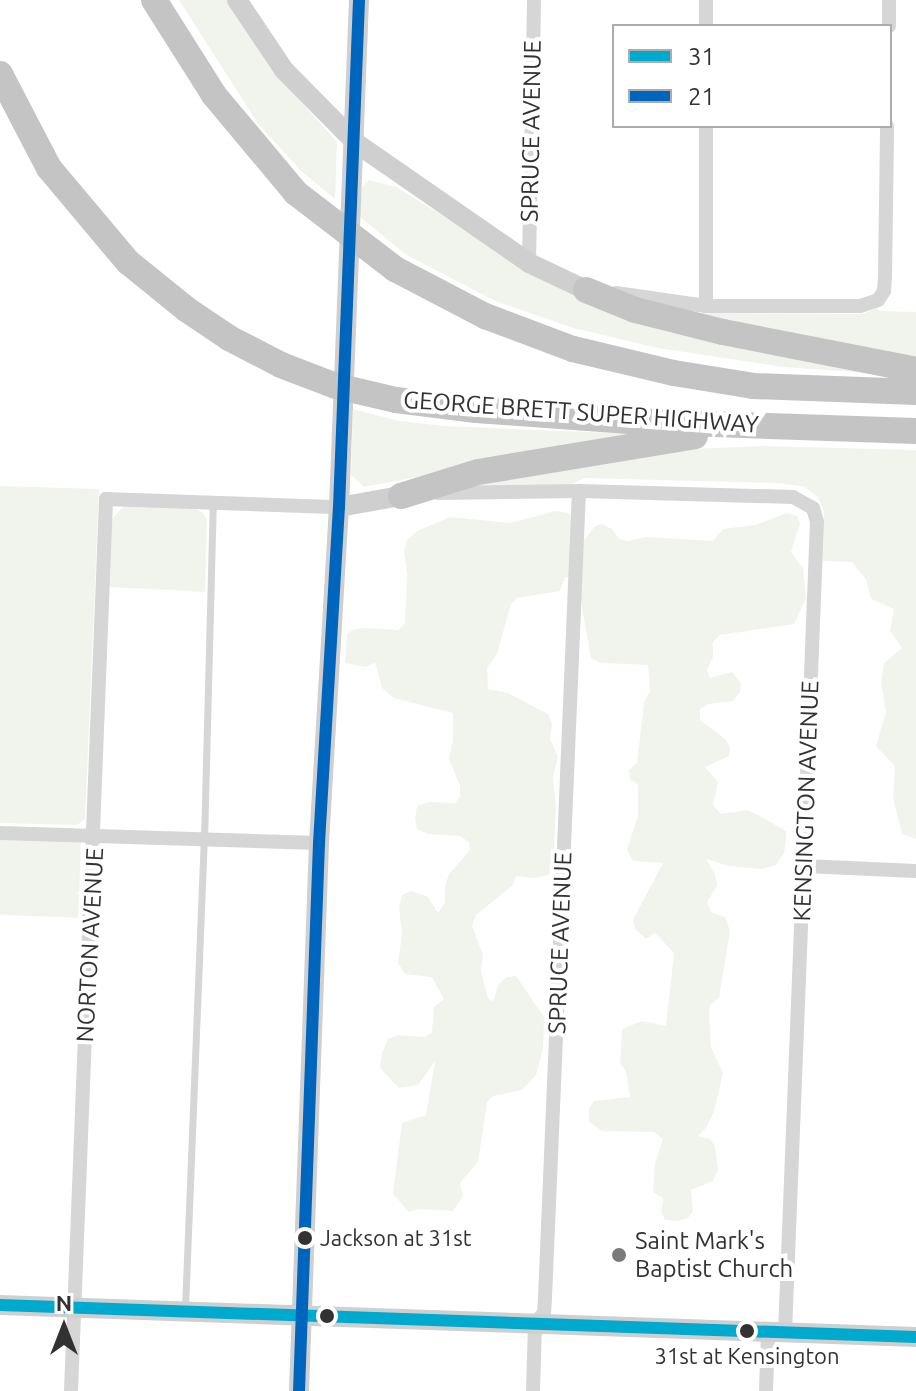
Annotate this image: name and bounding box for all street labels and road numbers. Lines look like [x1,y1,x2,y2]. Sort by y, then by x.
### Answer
street label: SPRUCE AVENUE [515,40,547,222]
street label: GEORGE BRETT SUPER HIGHWAY [402,385,760,439]
street label: KENSINGTON AVENUE [787,680,825,922]
street label: NORTON AVENUE [71,847,109,1043]
street label: SPRUCE AVENUE [542,852,578,1034]

